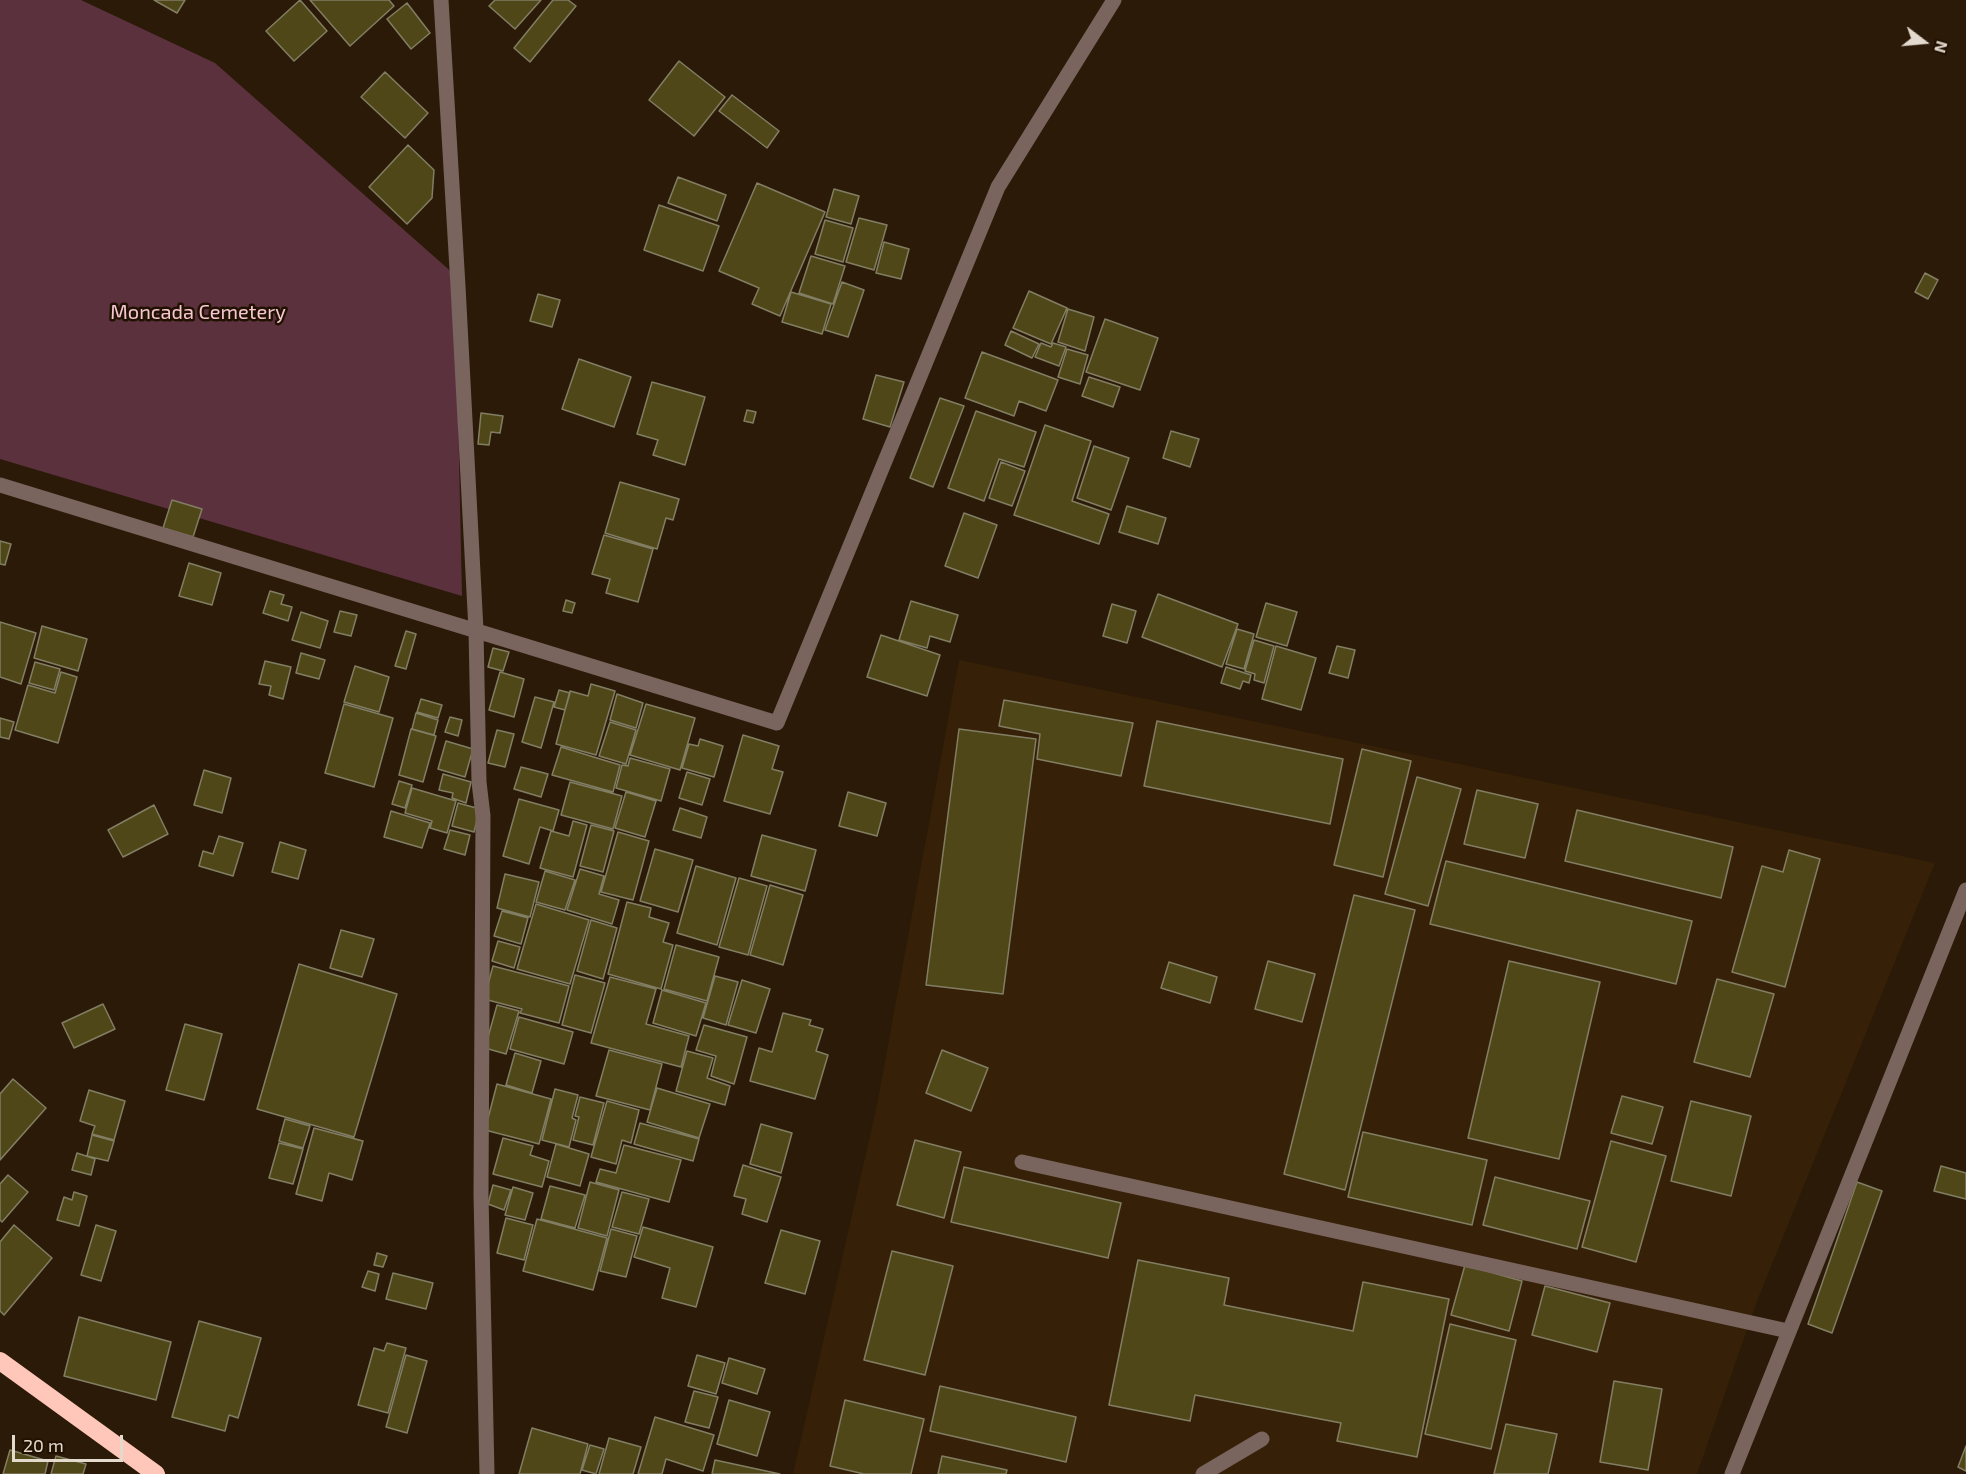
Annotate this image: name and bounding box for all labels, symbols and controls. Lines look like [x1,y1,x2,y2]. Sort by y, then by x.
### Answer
north arrow [1894,12,1954,72]
text: N [1931,39,1953,55]
park label: Moncada Cemetery [110,300,286,324]
scale bar [15,1423,126,1461]
text: 20 m [23,1434,64,1456]

